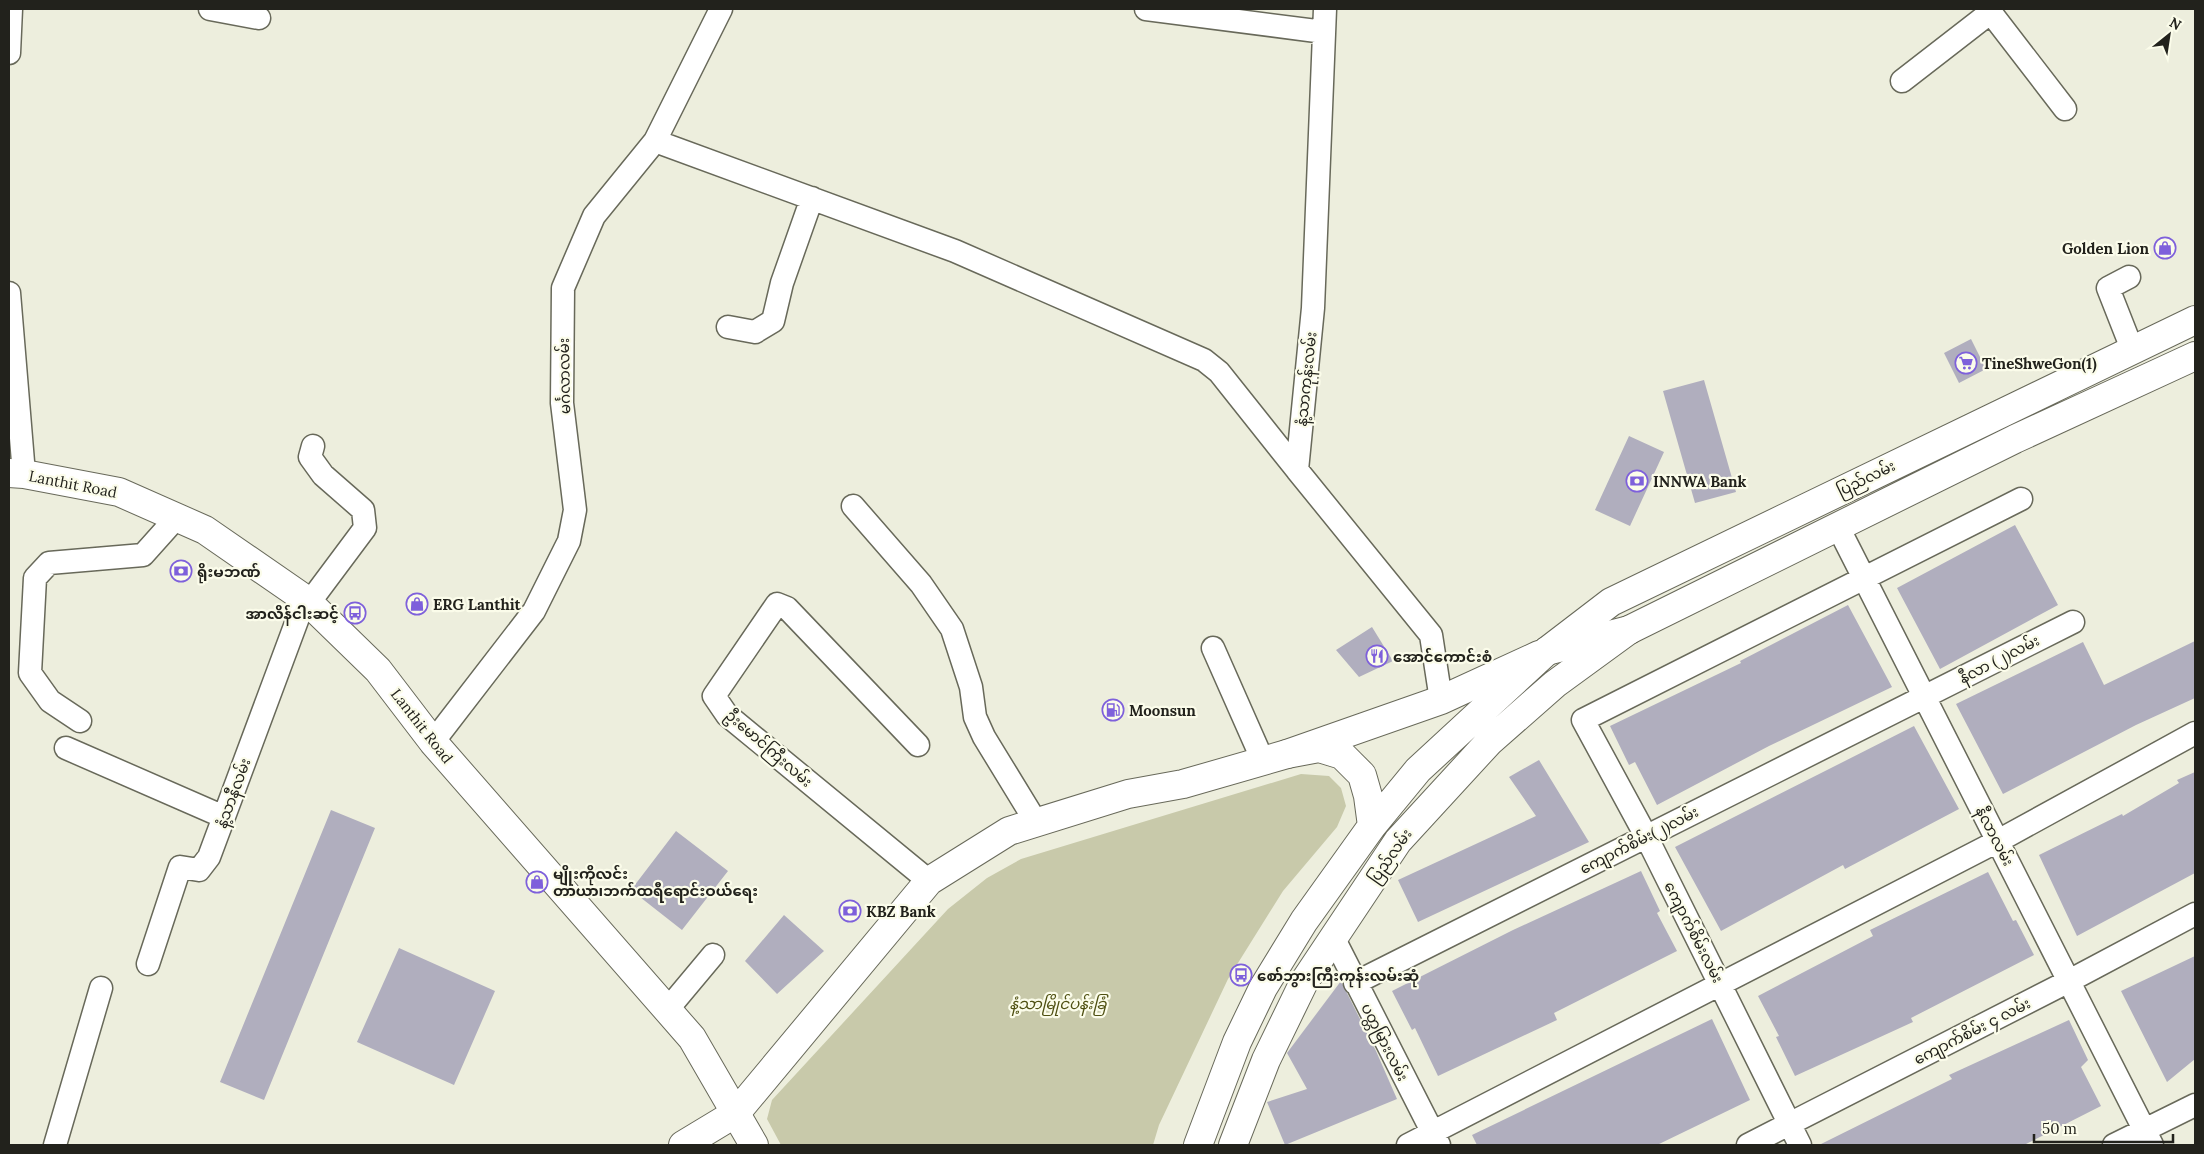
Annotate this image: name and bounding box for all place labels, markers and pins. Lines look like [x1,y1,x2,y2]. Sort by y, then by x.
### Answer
shop icon: Golden Lion [2153,236,2177,260]
place label: Golden Lion [2062,239,2149,258]
supermarket icon: TineShweGon(1) [1954,351,1978,375]
place label: TineShweGon(1) [1982,354,2097,374]
bank icon: INNWA Bank [1625,469,1649,493]
place label: INNWA Bank [1653,472,1746,491]
bank icon: ရိုးမဘဏ် [169,559,193,583]
place label: ရိုးမဘဏ် [197,562,261,584]
shop icon: ERG Lanthit [405,592,429,616]
place label: ERG Lanthit [433,595,522,614]
bus stop icon: အာလိန်ငါးဆင့် [343,601,367,625]
place label: အာလိန်ငါးဆင့် [246,604,339,626]
restaurant icon: အောင်ကောင်းစံ [1365,644,1389,668]
place label: အောင်ကောင်းစံ [1393,647,1492,666]
fuel station icon: Moonsun [1101,698,1125,722]
place label: Moonsun [1129,701,1196,720]
place label: မျိုးကိုလင်း တာယာ၊ဘက်ထရီရောင်းဝယ်ရေး [553,864,758,903]
shop icon: မျိုးကိုလင်း တာယာ၊ဘက်ထရီရောင်းဝယ်ရေး [525,870,549,894]
bank icon: KBZ Bank [838,899,862,923]
place label: KBZ Bank [866,902,936,921]
bus stop icon: စော်ဘွားကြီးကုန်းလမ်းဆုံ [1229,963,1253,987]
place label: စော်ဘွားကြီးကုန်းလမ်းဆုံ [1257,966,1419,988]

